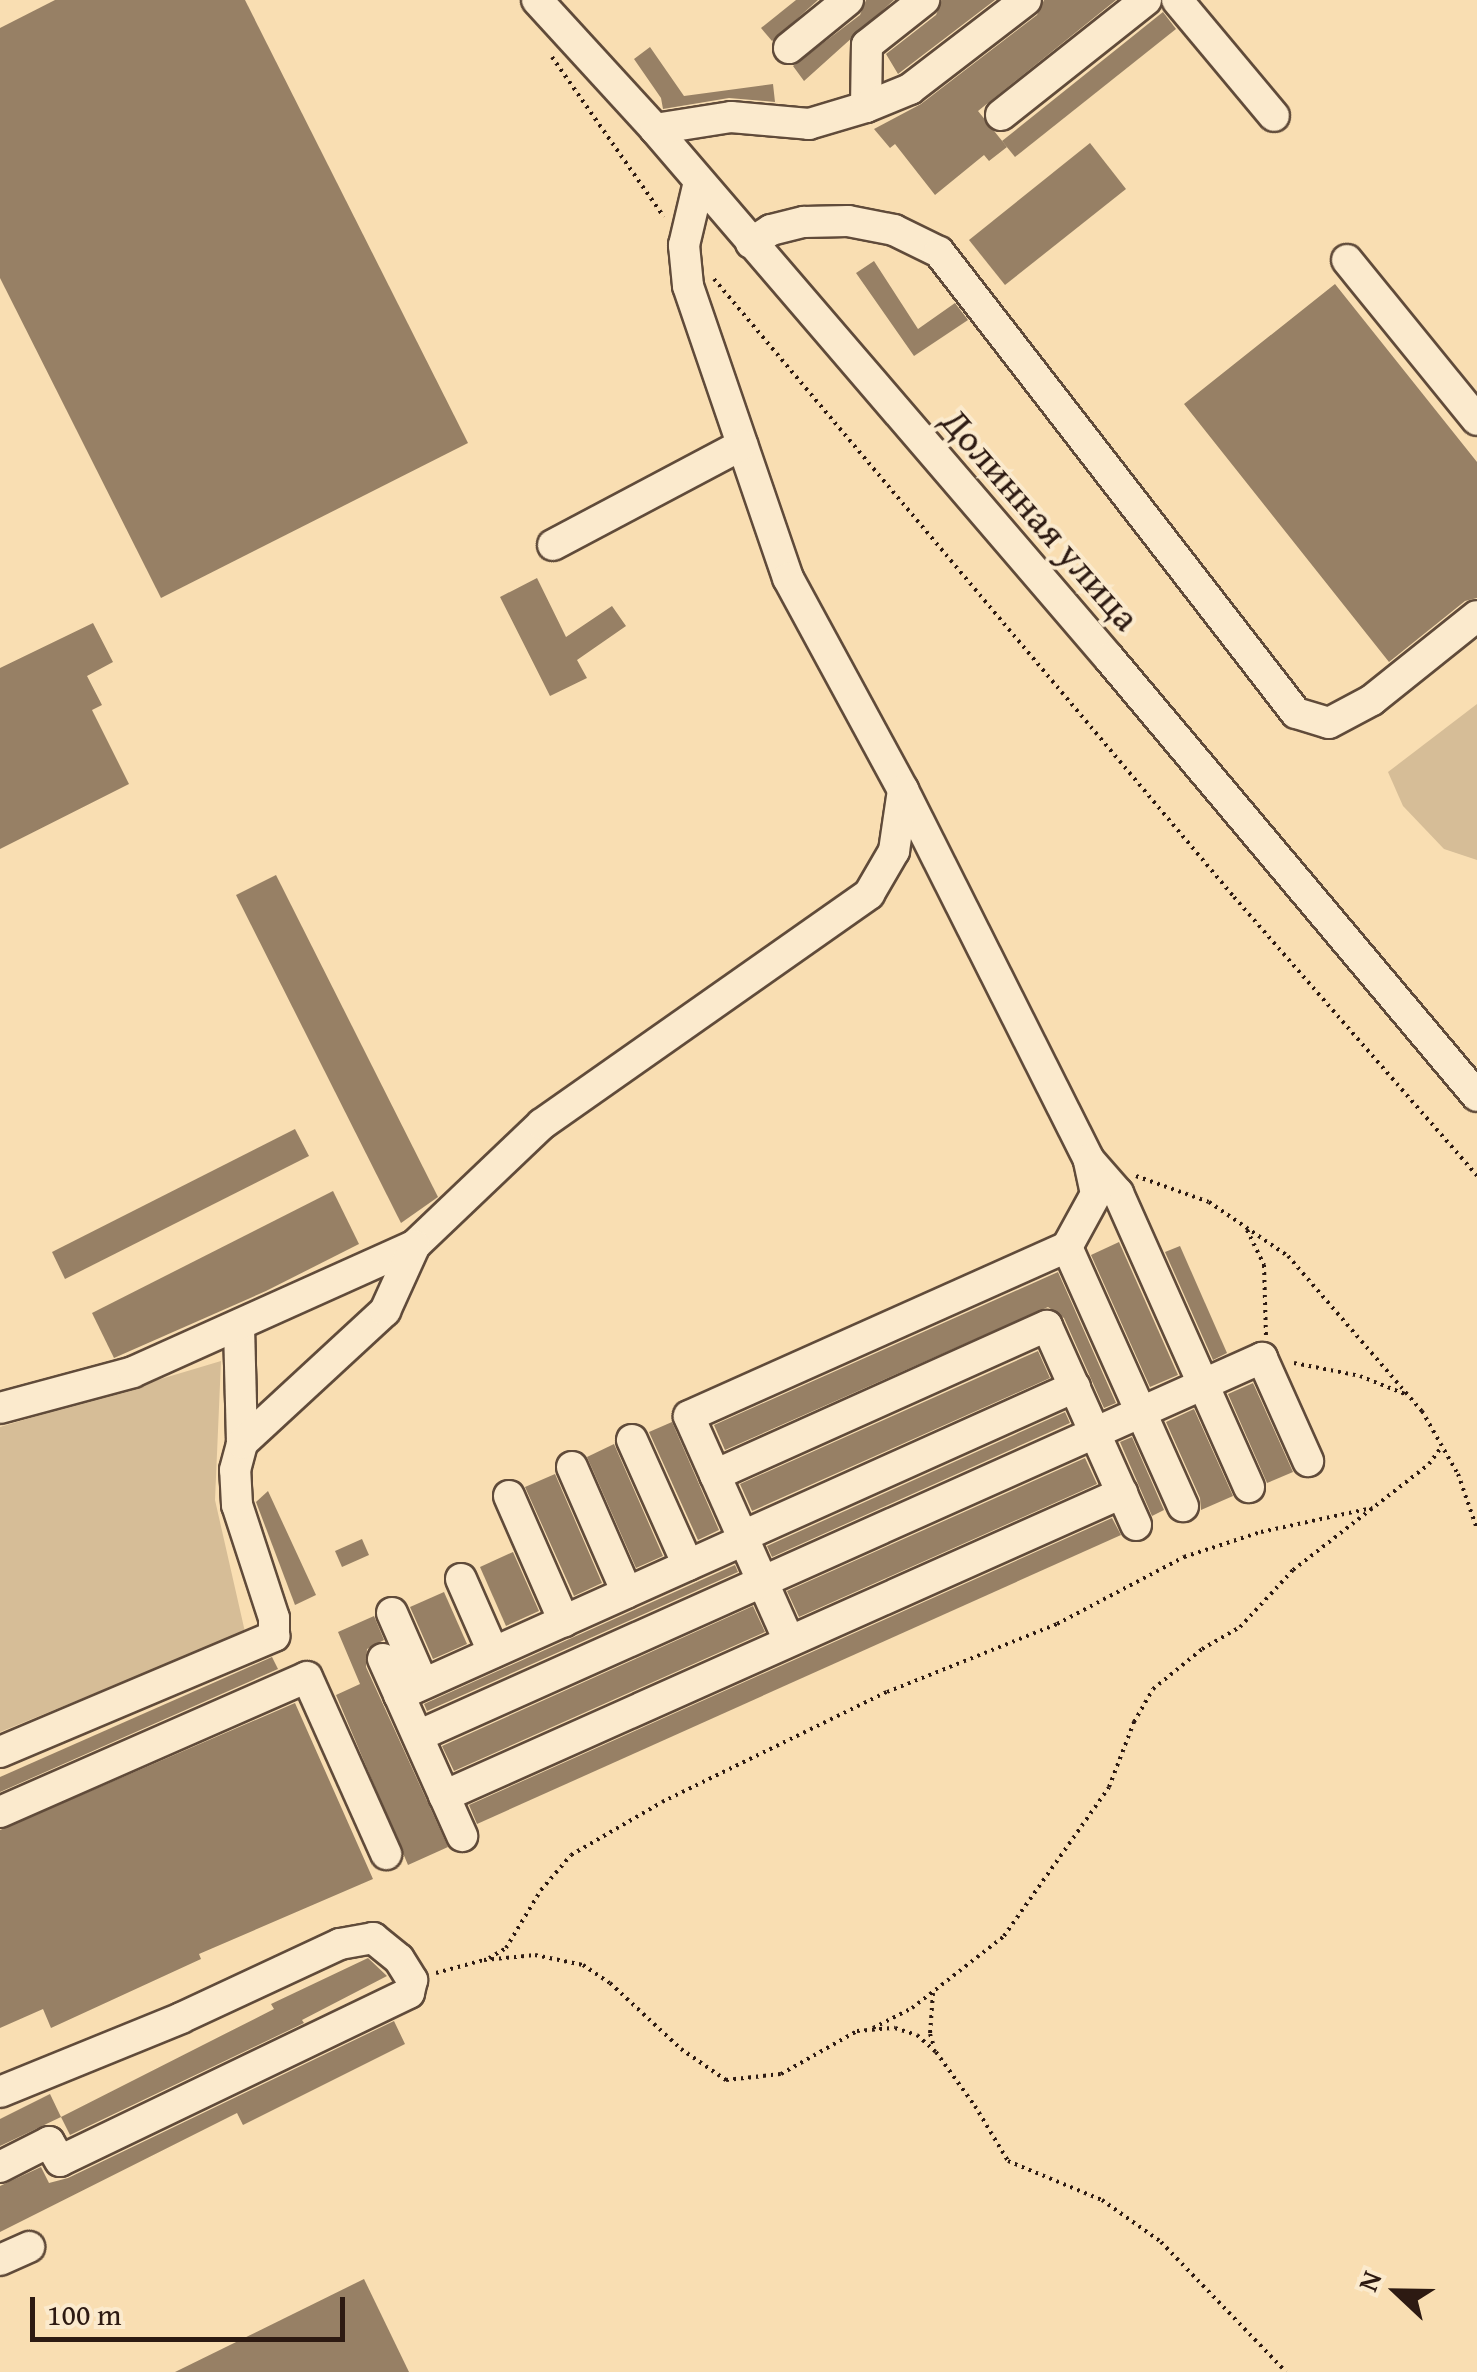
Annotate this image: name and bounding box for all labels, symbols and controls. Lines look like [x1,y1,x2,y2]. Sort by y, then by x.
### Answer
street label: Долинная улица [932,399,1150,639]
north arrow [1347,2242,1447,2342]
text: N [1346,2264,1391,2297]
scale bar [35,2277,350,2339]
text: 100 m [47,2292,121,2336]

